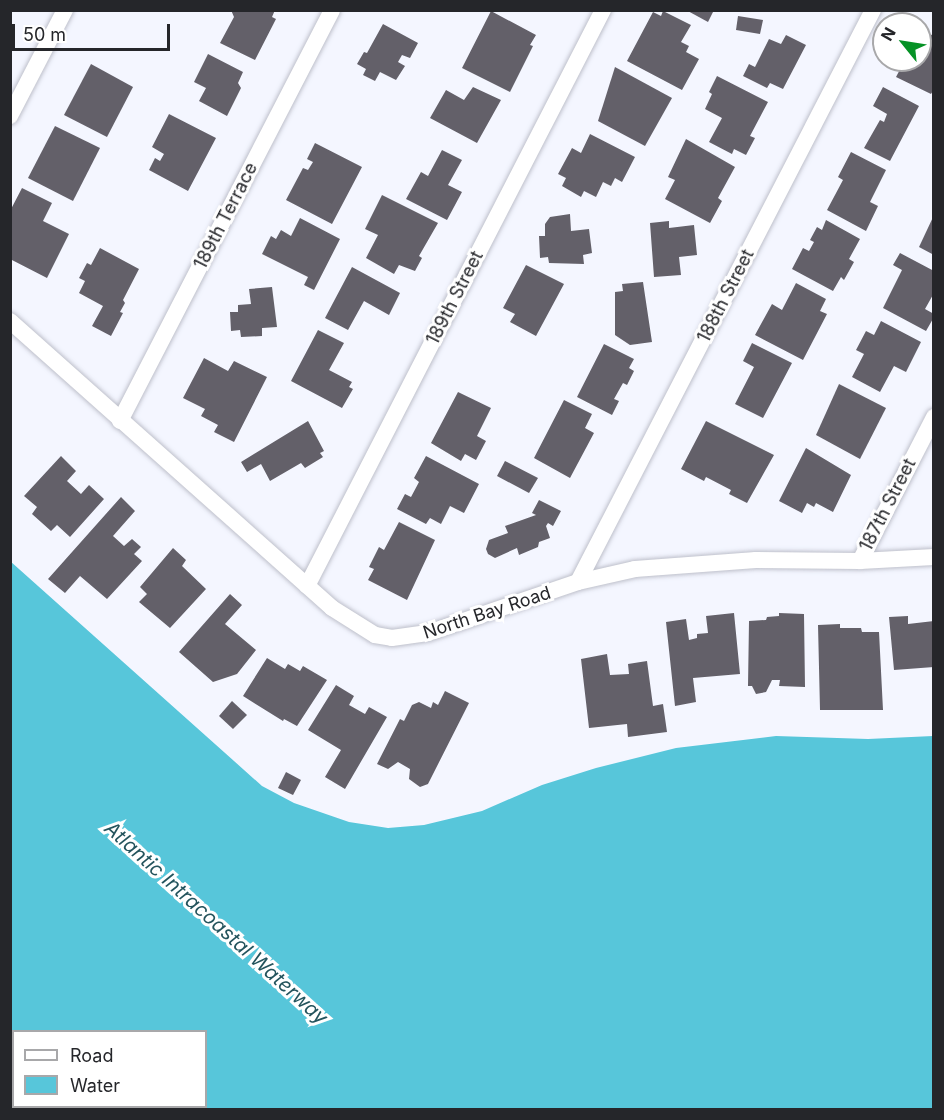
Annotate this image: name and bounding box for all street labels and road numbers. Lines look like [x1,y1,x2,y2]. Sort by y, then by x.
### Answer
street label: 189th Terrace [190,159,262,273]
street label: 188th Street [693,246,759,346]
street label: 189th Street [422,248,488,348]
street label: 187th Street [855,455,921,555]
street label: North Bay Road [420,582,554,644]

